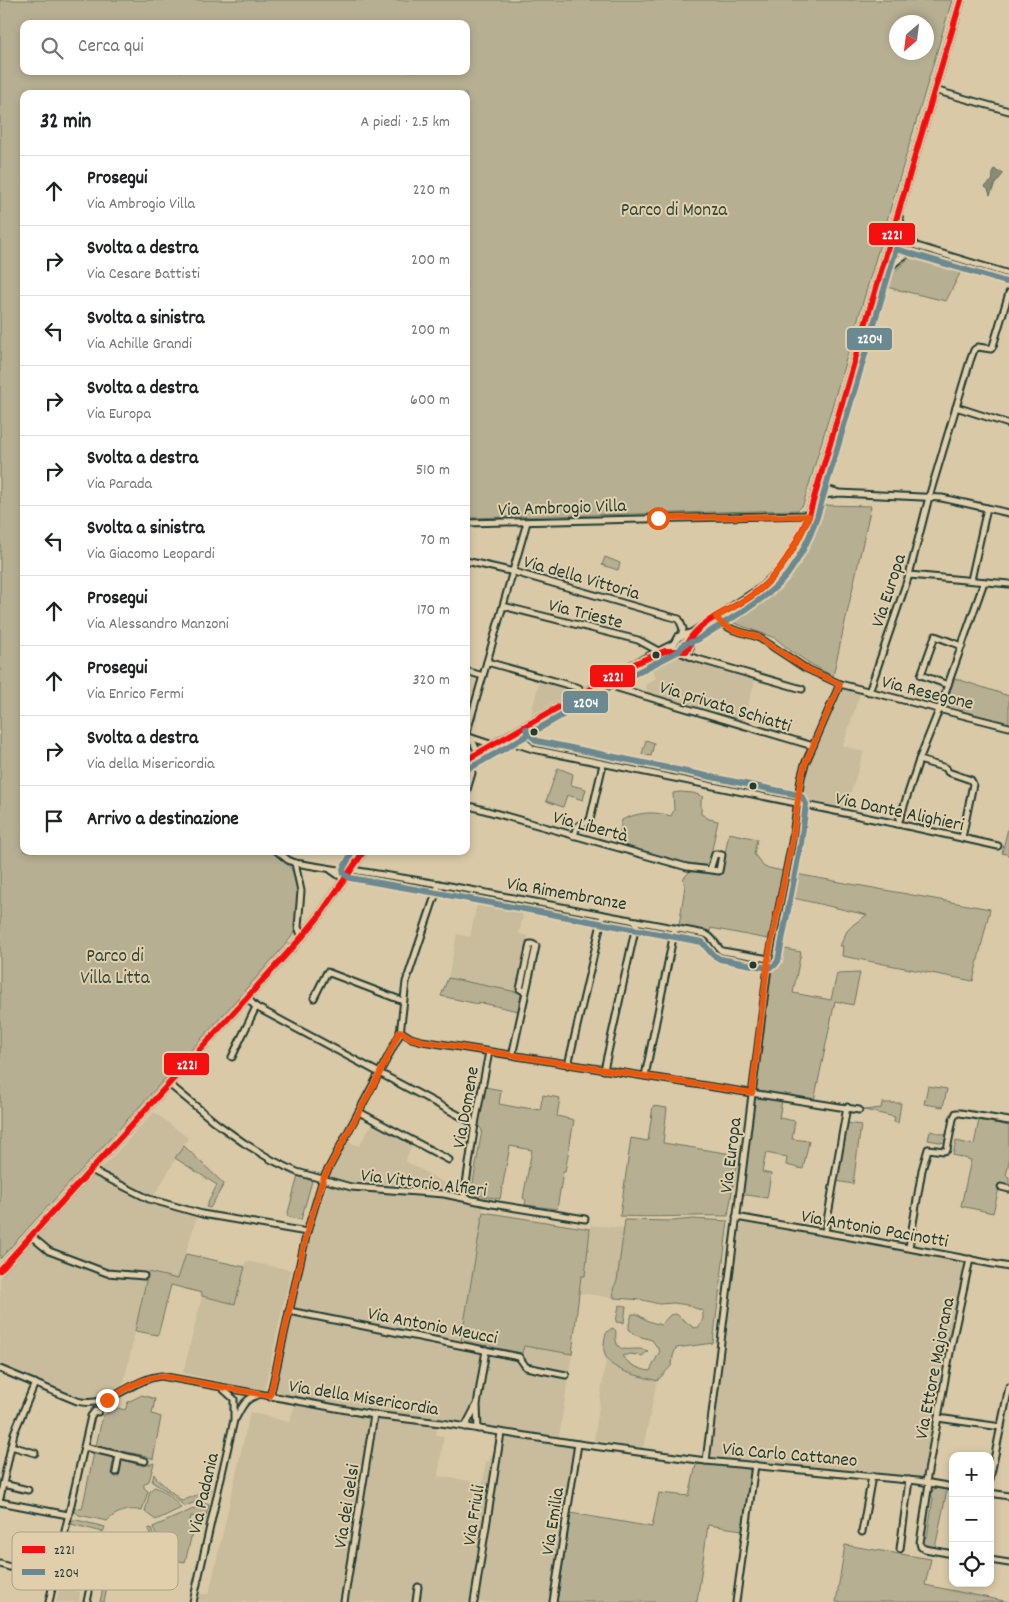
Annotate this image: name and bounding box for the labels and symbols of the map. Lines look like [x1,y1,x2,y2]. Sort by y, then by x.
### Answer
north arrow [889,15,934,60]
park label: Parco di Monza [621,198,728,225]
line badge: z221 [868,222,916,246]
text: z221 [882,226,902,246]
line badge: z204 [846,327,893,351]
text: z204 [858,330,883,350]
street label: Via Ambrogio Villa [498,494,628,525]
route start [647,507,670,530]
street label: Via della Vittoria [520,550,643,609]
street label: Via Europa [866,550,915,631]
street label: Via Trieste [545,593,625,638]
unlabelled marker [651,650,661,660]
line badge: z221 [589,664,636,688]
text: z221 [603,668,623,688]
street label: Via Resegone [878,670,976,719]
street label: Via privata Schiatti [656,675,795,741]
line badge: z204 [562,690,609,714]
text: z204 [574,694,599,714]
unlabelled marker [529,727,539,737]
unlabelled marker [748,781,758,791]
street label: Via Dante Alighieri [832,787,967,840]
street label: Via Libertà [549,805,631,852]
street label: Via Rimembranze [504,872,629,919]
park label: Parco di Villa Litta [80,944,151,993]
unlabelled marker [748,960,758,970]
line badge: z221 [163,1052,210,1076]
text: z221 [177,1056,197,1076]
street label: Via Domene [447,1065,488,1151]
street label: Via Europa [714,1115,751,1195]
street label: Via Vittorio Alfieri [359,1163,489,1206]
street label: Via Antonio Pacinotti [799,1204,951,1257]
street label: Via Ettore Majorana [909,1294,964,1442]
street label: Via Antonio Meucci [365,1302,500,1353]
street label: Via della Misericordia [287,1374,441,1425]
route end [96,1389,119,1412]
street label: Via Carlo Cattaneo [721,1437,858,1476]
street label: Via Padania [183,1450,228,1537]
street label: Via dei Gelsi [328,1462,369,1551]
street label: Via Friuli [457,1483,494,1548]
street label: Via Emilia [536,1485,573,1557]
legend [12,1532,178,1590]
text: z221 [54,1541,75,1561]
text: z204 [54,1564,79,1584]

